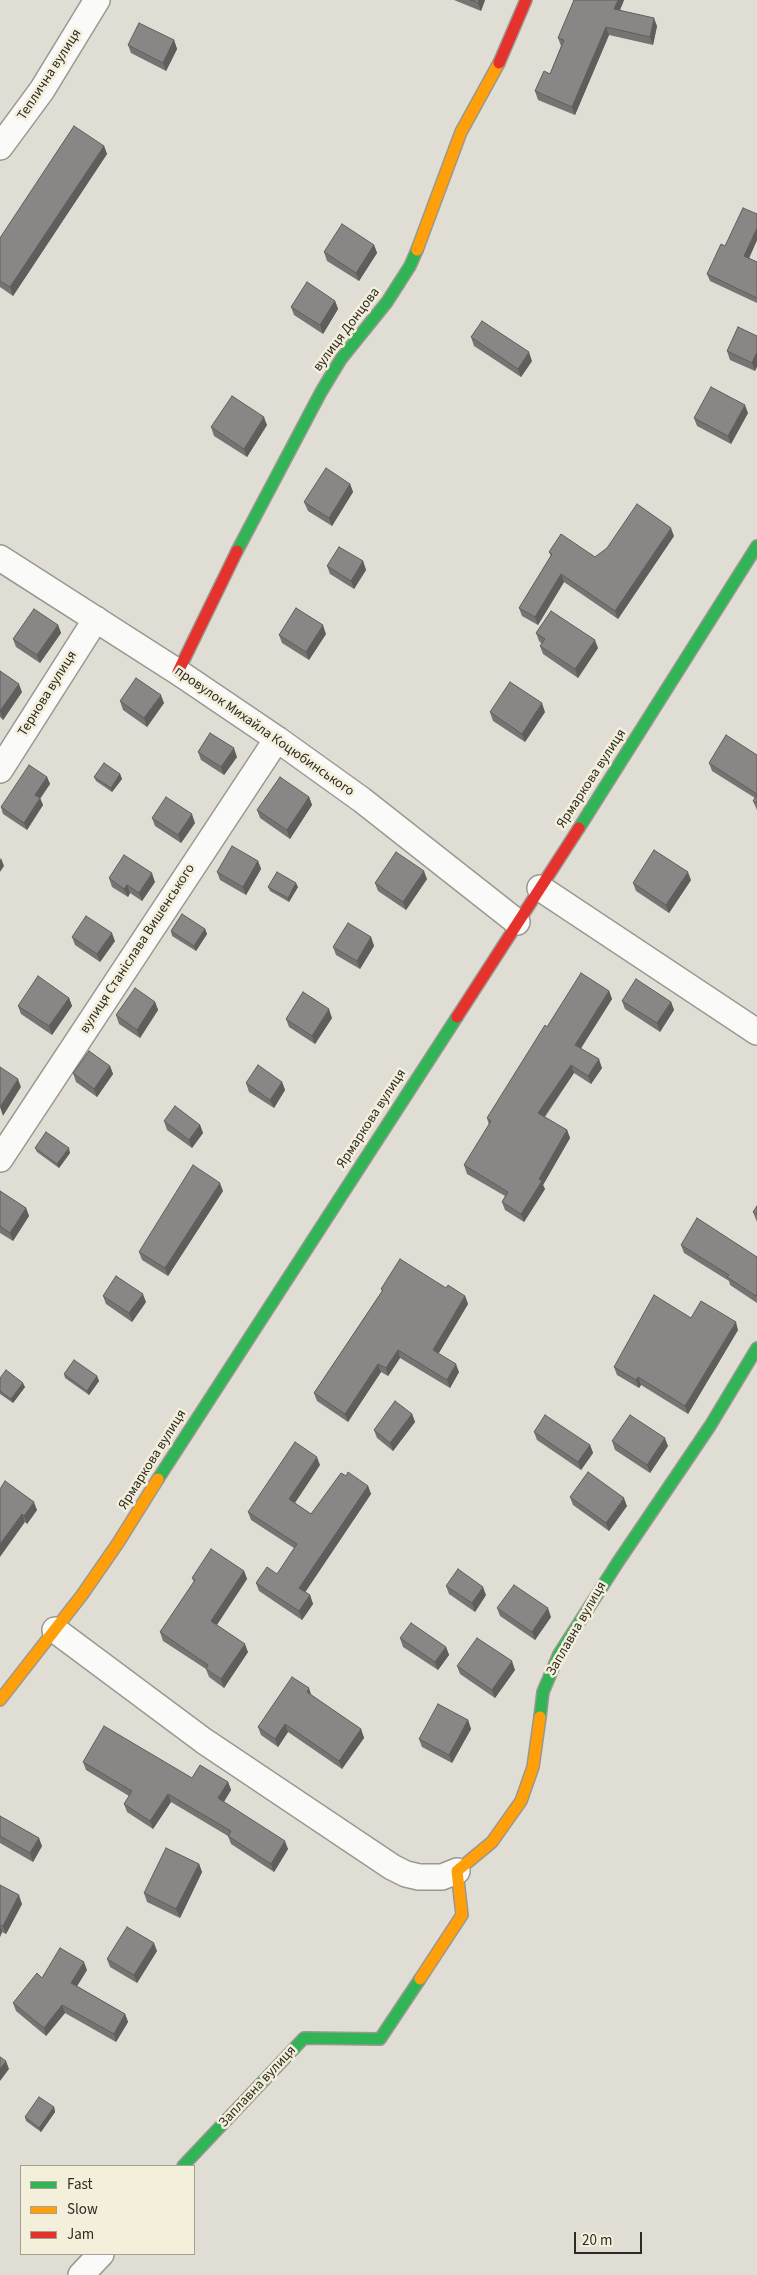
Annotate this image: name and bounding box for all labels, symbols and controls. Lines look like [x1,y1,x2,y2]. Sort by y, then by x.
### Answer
street label: Теплична вулиця [14,26,86,124]
street label: вулиця Донцова [310,285,384,375]
street label: Тернова вулиця [15,648,81,740]
street label: провулок Михайла Коцюбинського [171,663,357,801]
street label: Ярмаркова вулиця [554,726,630,832]
street label: вулиця Станіслава Вишенського [77,861,199,1037]
street label: Ярмаркова вулиця [334,1066,410,1172]
street label: Ярмаркова вулиця [115,1407,191,1513]
street label: Заплавна вулиця [543,1579,611,1679]
street label: Заплавна вулиця [216,2043,300,2131]
legend [20,2165,195,2255]
text: Fast [67,2174,93,2195]
text: Slow [67,2199,98,2220]
scale bar [577,2222,644,2254]
text: Jam [67,2224,94,2245]
text: 20 m [582,2230,612,2251]

